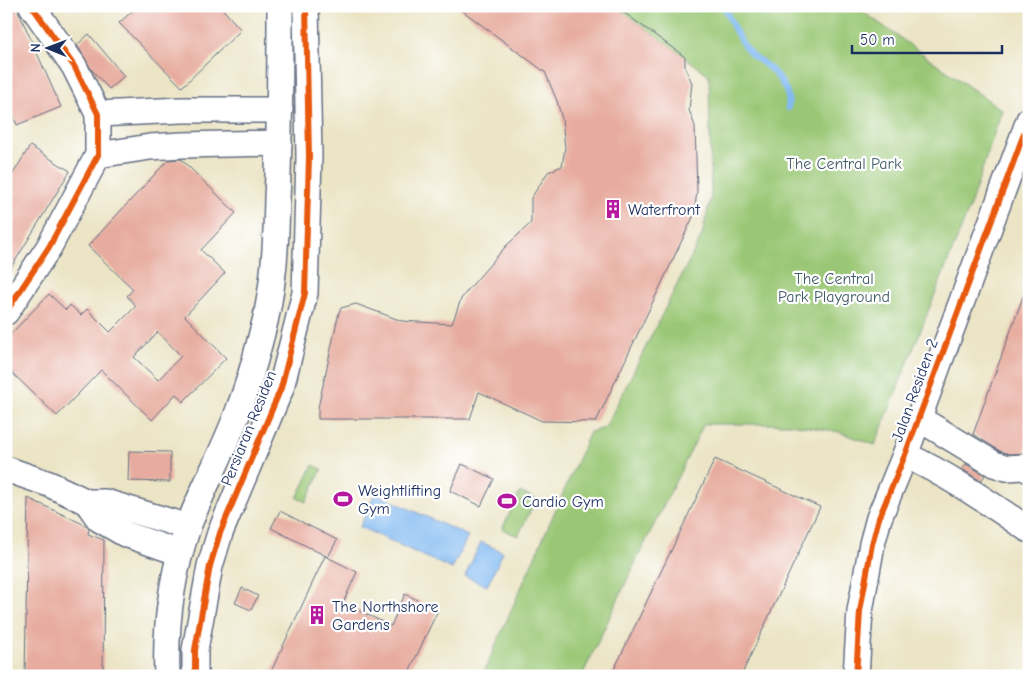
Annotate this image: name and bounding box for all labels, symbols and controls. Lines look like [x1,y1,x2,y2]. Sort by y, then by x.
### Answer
north arrow [22,22,72,72]
scale bar [852,22,1002,54]
text: 50 m [860,31,895,49]
text: N [27,43,44,52]
park label: The Central Park [786,155,902,173]
building icon: Waterfront [602,198,624,220]
place label: Waterfront [628,201,700,219]
park label: The Central Park Playground [778,270,890,306]
street label: Jalan Residen 2 [888,336,942,444]
street label: Persiaran Residen [218,368,280,489]
place label: Weightlifting Gym [358,482,441,518]
sports icon: Weightlifting Gym [332,488,354,510]
sports icon: Cardio Gym [496,490,518,512]
place label: Cardio Gym [522,493,604,511]
place label: The Northshore Gardens [332,598,439,634]
building icon: The Northshore Gardens [306,604,328,626]

